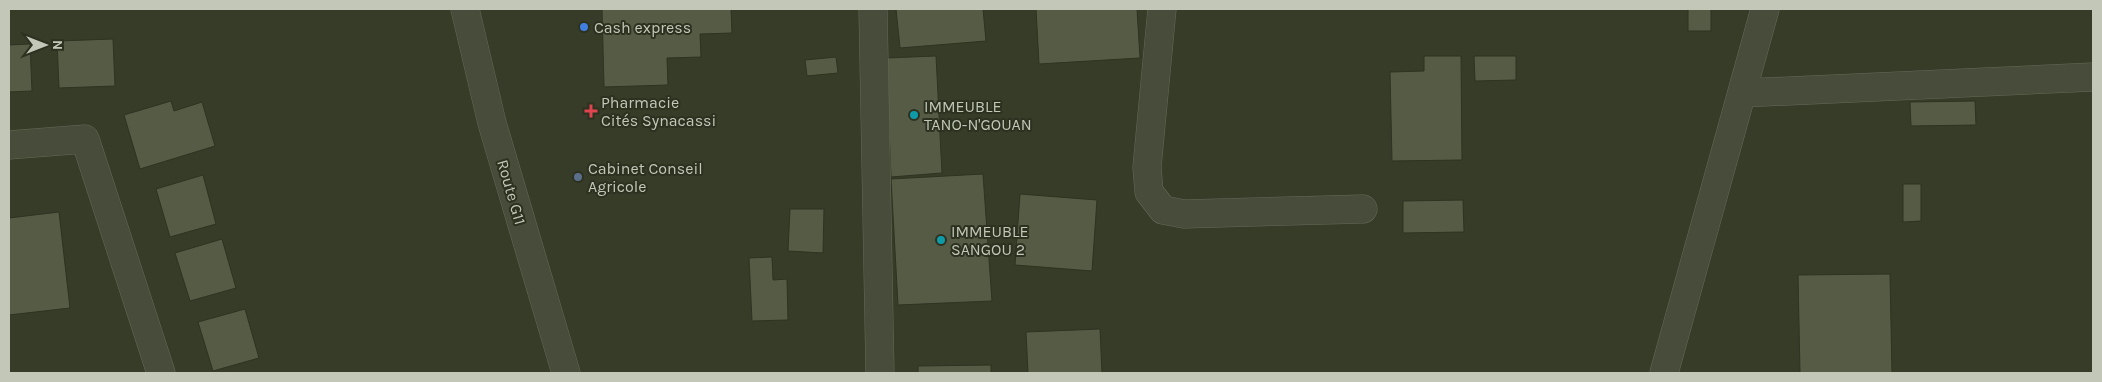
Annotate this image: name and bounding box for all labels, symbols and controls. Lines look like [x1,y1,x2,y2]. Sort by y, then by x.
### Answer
place label: Cash express [594,18,691,37]
north arrow [20,20,70,70]
marker: Cash express [578,21,590,33]
text: N [49,40,66,50]
place label: Pharmacie Cités Synacassi [601,93,716,130]
place label: IMMEUBLE TANO-N'GOUAN [924,97,1032,134]
marker: Pharmacie Cités Synacassi [585,105,597,117]
marker: IMMEUBLE TANO-N'GOUAN [908,109,920,121]
street label: Route G11 [493,157,530,227]
place label: Cabinet Conseil Agricole [588,159,703,196]
marker: Cabinet Conseil Agricole [572,171,584,183]
place label: IMMEUBLE SANGOU 2 [951,222,1028,259]
marker: IMMEUBLE SANGOU 2 [935,234,947,246]

